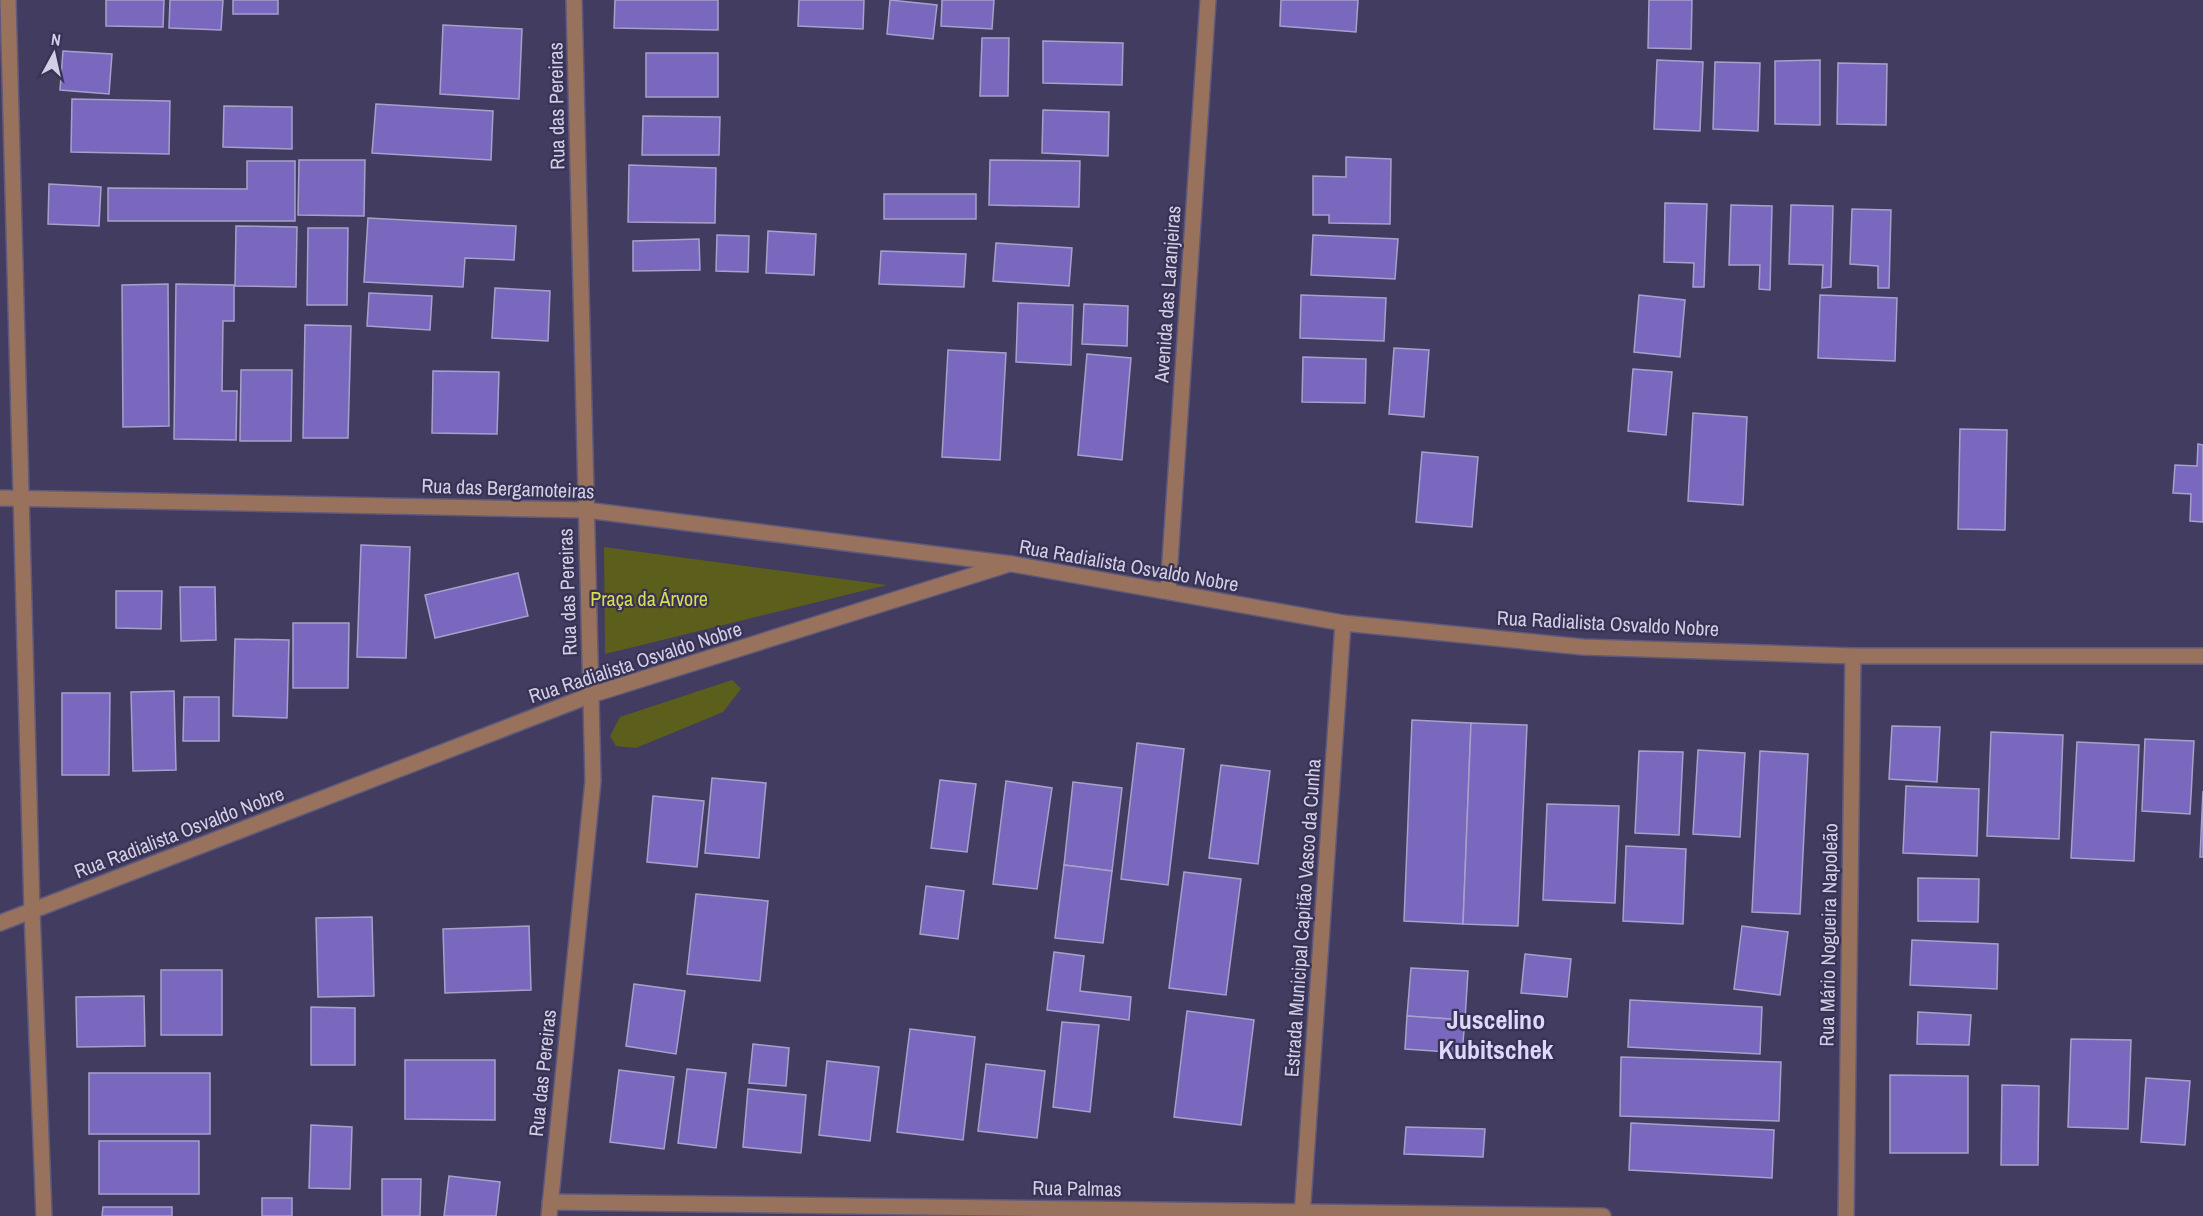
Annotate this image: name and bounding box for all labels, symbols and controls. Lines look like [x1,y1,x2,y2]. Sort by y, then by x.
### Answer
north arrow [24,24,84,84]
text: N [50,28,62,51]
street label: Rua das Pereiras [541,42,571,170]
street label: Avenida das Laranjeiras [1147,205,1187,384]
street label: Rua das Bergamoteiras [421,471,595,505]
street label: Rua das Pereiras [551,528,583,656]
street label: Rua Radialista Osvaldo Nobre [1017,532,1241,598]
park label: Praça da Árvore [590,585,708,612]
street label: Rua Radialista Osvaldo Nobre [1496,604,1720,642]
street label: Rua Radialista Osvaldo Nobre [525,615,745,709]
street label: Estrada Municipal Capitão Vasco da Cunha [1277,758,1327,1078]
street label: Rua Radialista Osvaldo Nobre [70,780,288,884]
street label: Rua Mário Nogueira Napoleão [1813,823,1843,1047]
district label: Juscelino Kubitschek [1439,1002,1554,1067]
street label: Rua das Pereiras [522,1008,562,1138]
street label: Rua Palmas [1032,1174,1122,1202]

